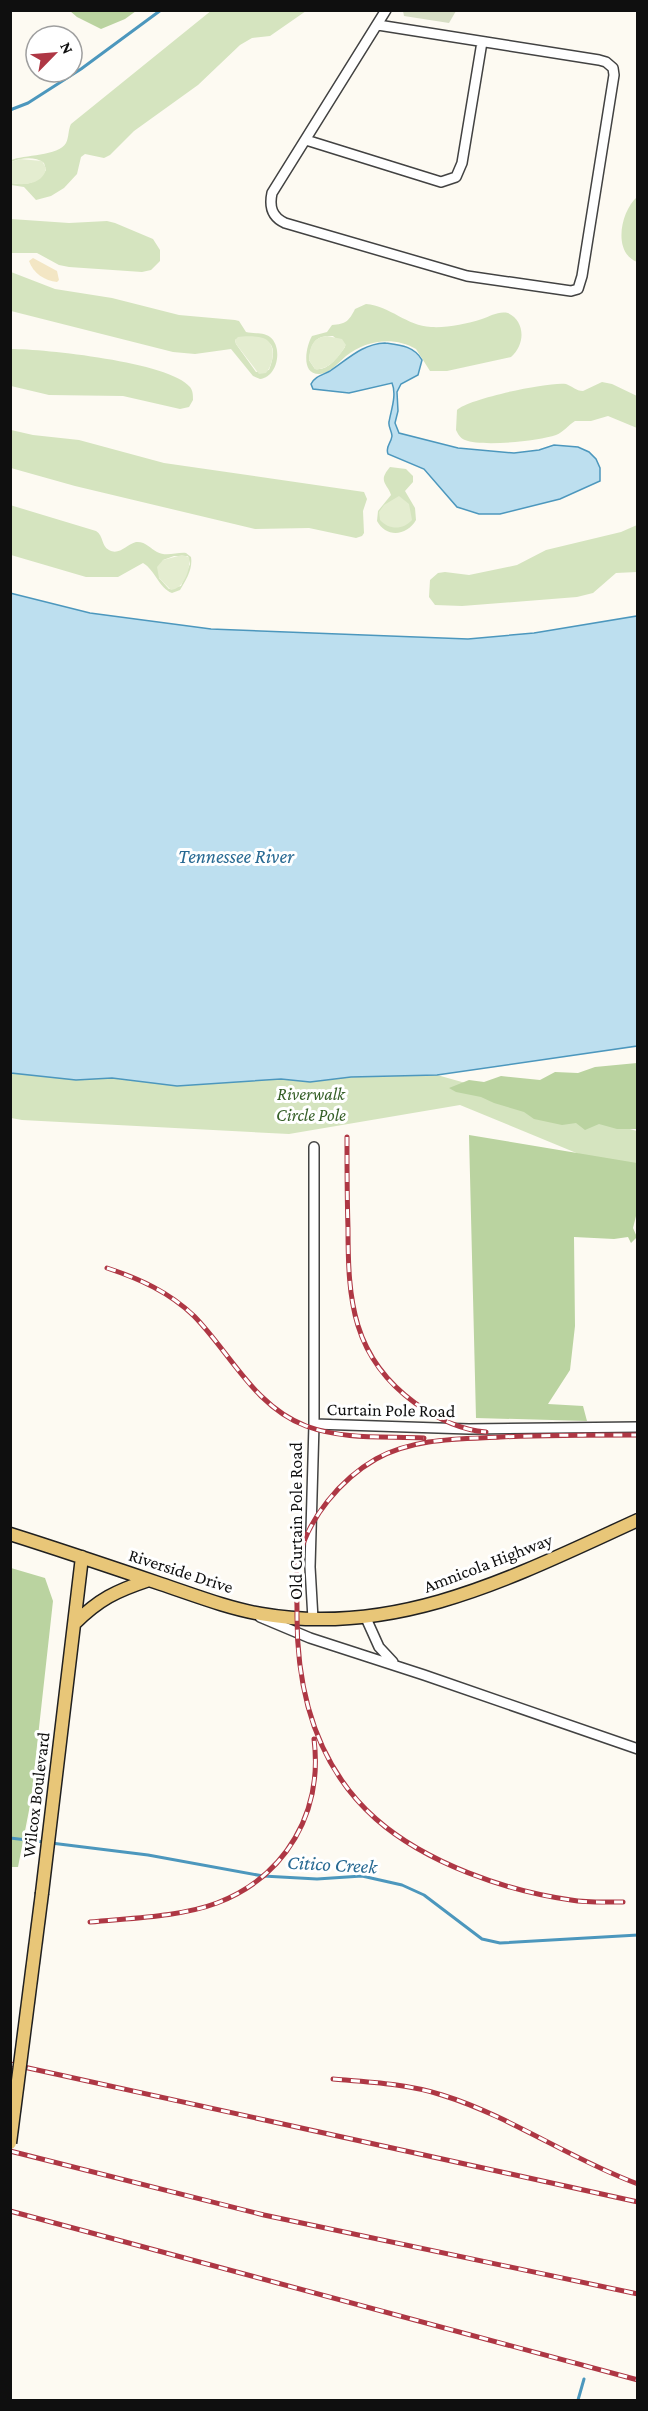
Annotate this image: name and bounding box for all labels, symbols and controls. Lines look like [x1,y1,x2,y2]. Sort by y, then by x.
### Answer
north arrow [24,24,84,84]
text: N [57,39,77,56]
water label: Tennessee River [178,845,295,867]
park label: Riverwalk Circle Pole [276,1084,346,1125]
street label: Curtain Pole Road [327,1399,456,1421]
street label: Old Curtain Pole Road [286,1441,306,1600]
street label: Amnicola Highway [421,1529,556,1597]
street label: Riverside Drive [126,1545,236,1597]
street label: Wilcox Boulevard [18,1730,54,1859]
water label: Citico Creek [286,1851,379,1877]

